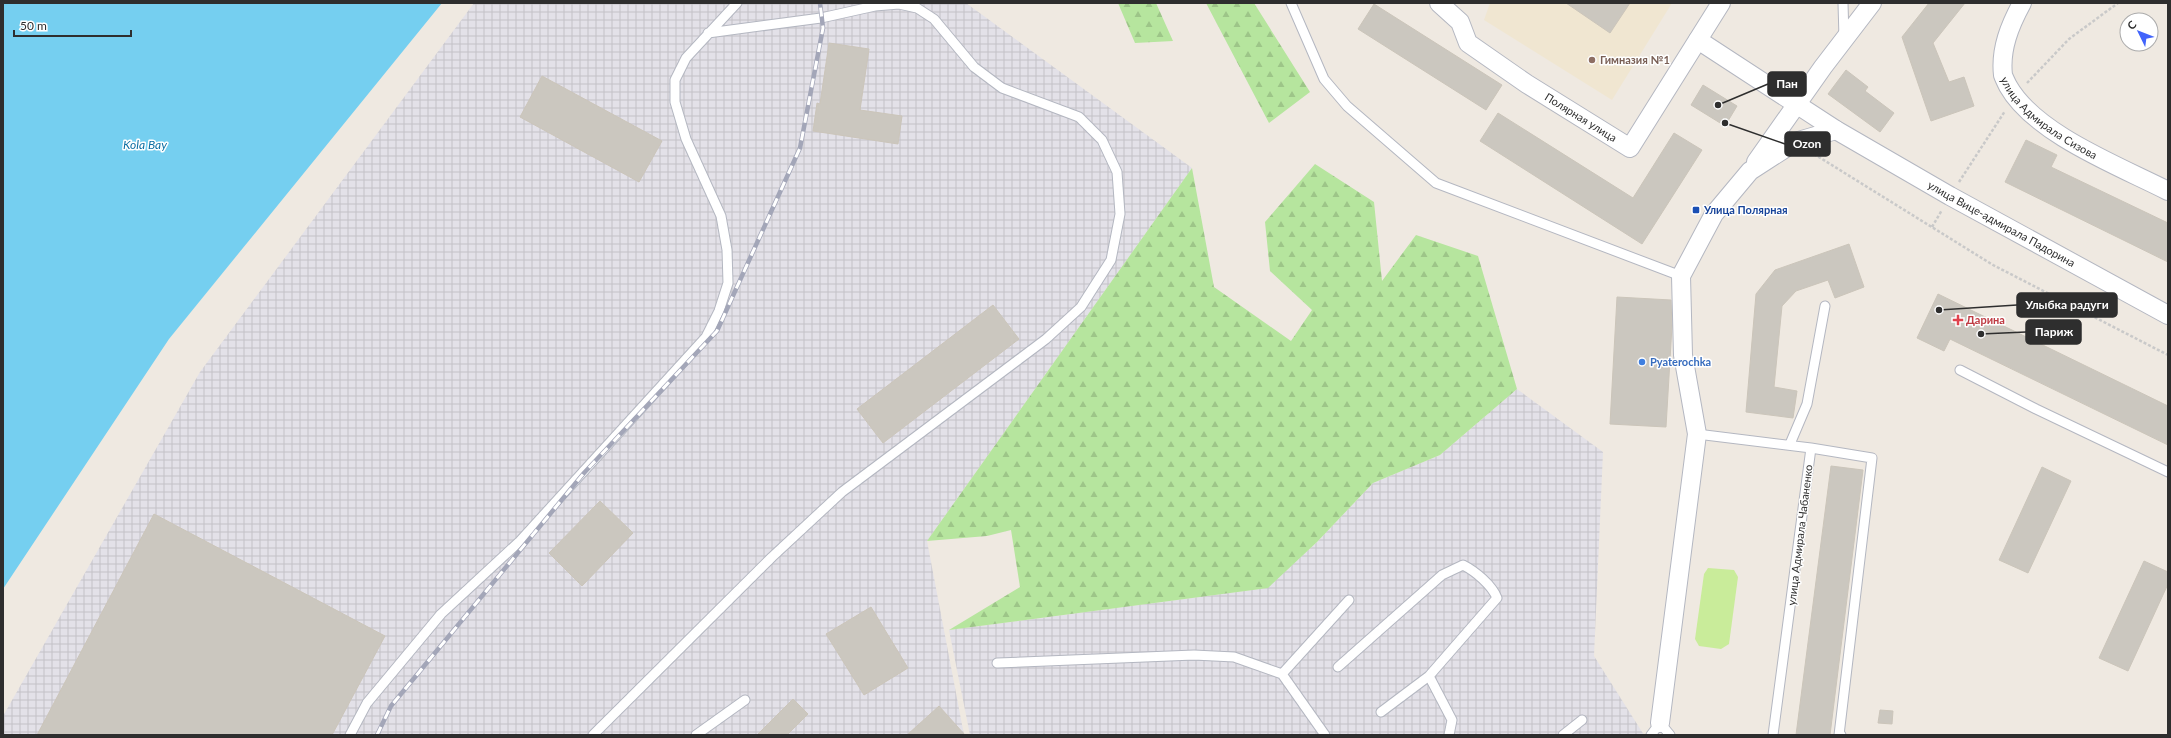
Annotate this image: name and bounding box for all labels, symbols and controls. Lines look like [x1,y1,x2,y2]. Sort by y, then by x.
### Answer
scale bar [14,12,131,38]
north arrow [2119,12,2159,52]
text: С [2124,17,2139,32]
text: 50 m [20,18,47,33]
place label: Гимназия №1 [1600,53,1670,66]
marker: Гимназия №1 [1587,55,1597,65]
callout: Пан [1768,72,1806,96]
street label: улица Адмирала Сизова [1998,74,2099,161]
text: Пан [1776,76,1798,91]
street label: Полярная улица [1543,90,1619,144]
callout: Ozon [1785,132,1830,156]
text: Ozon [1793,136,1822,151]
water label: Kola Bay [123,137,167,152]
street label: улица Вице-адмирала Падорина [1926,178,2078,269]
place label: Улица Полярная [1703,203,1788,216]
marker: Улица Полярная [1691,205,1701,215]
callout: Улыбка радуги [2017,293,2117,317]
text: Улыбка радуги [2024,297,2109,312]
place label: Дарина [1966,313,2005,326]
marker: Дарина [1953,315,1963,325]
callout: Париж [2026,320,2081,344]
text: Париж [2035,324,2073,339]
place label: Pyaterochka [1650,355,1711,368]
marker: Pyaterochka [1637,357,1647,367]
street label: улица Адмирала Чабаненко [1784,464,1815,606]

